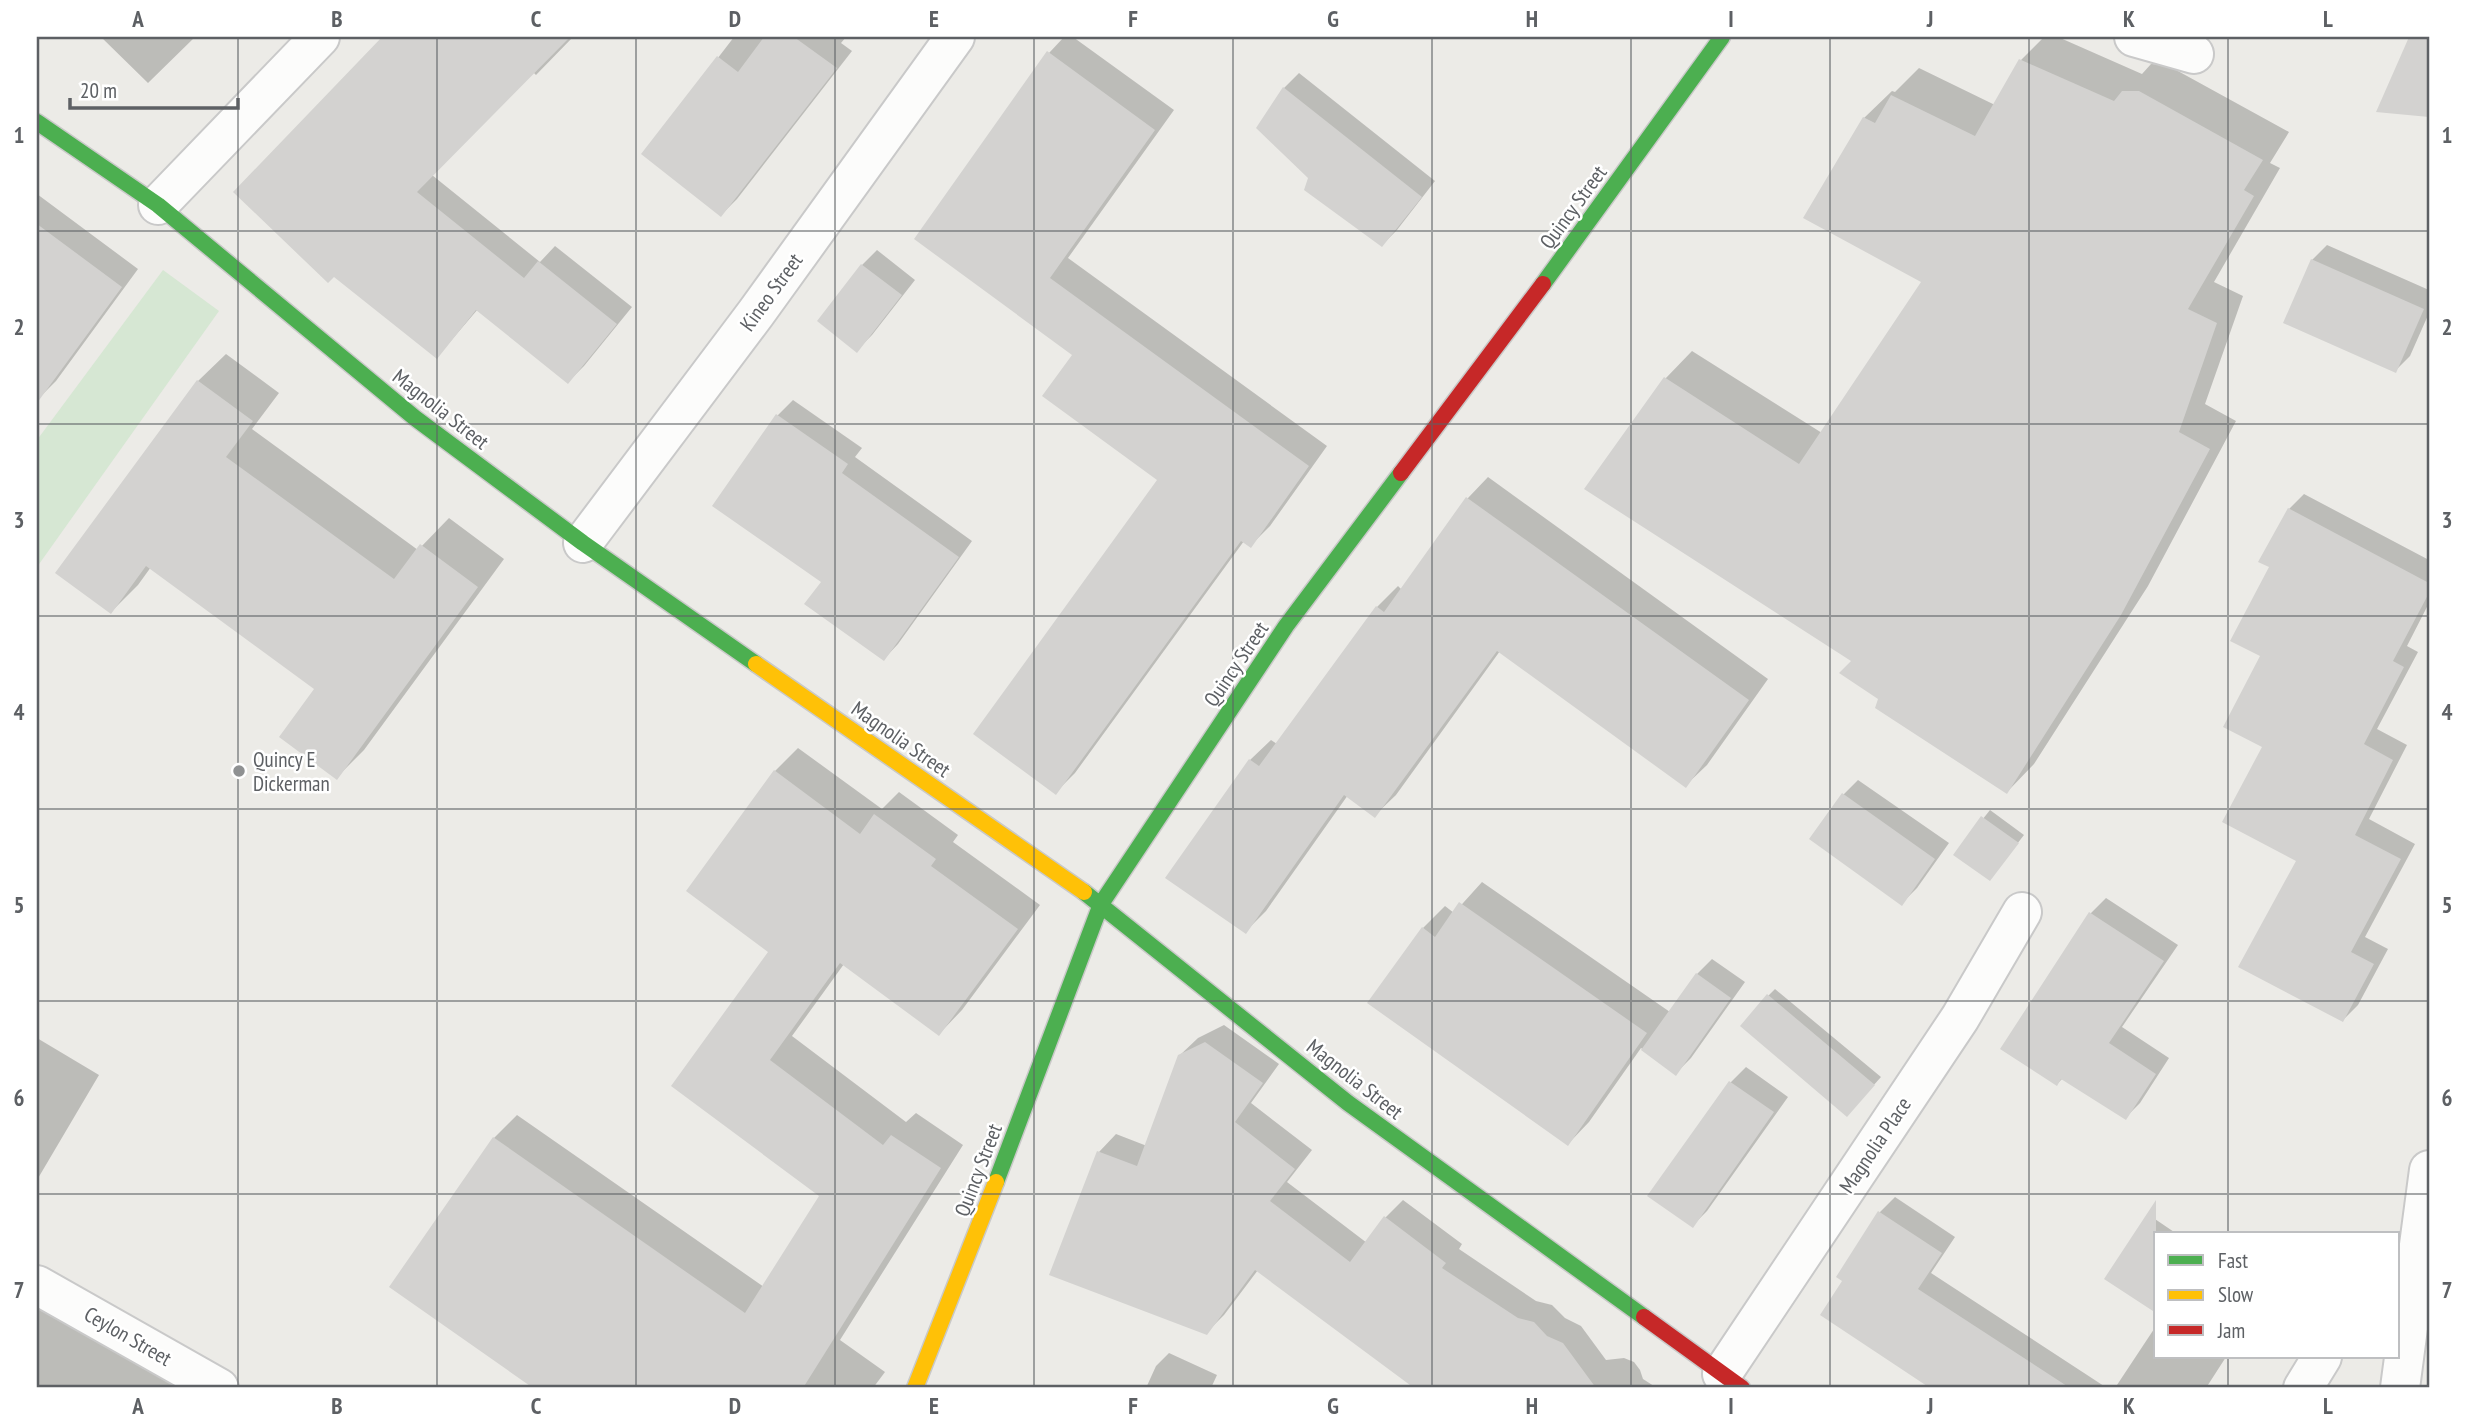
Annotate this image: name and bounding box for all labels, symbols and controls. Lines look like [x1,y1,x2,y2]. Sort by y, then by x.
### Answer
text: A [131,4,144,33]
text: B [331,4,343,33]
text: C [531,4,542,33]
text: D [729,4,741,33]
text: E [929,4,939,33]
text: F [1128,4,1138,33]
text: G [1327,4,1339,33]
text: H [1526,4,1538,33]
text: I [1728,4,1734,33]
text: J [1926,4,1933,33]
text: K [2123,4,2135,33]
text: L [2323,4,2333,33]
scale bar [70,66,238,110]
text: 20 m [80,77,117,104]
text: 1 [14,120,25,149]
text: 1 [2442,120,2453,149]
street label: Quincy Street [1534,160,1613,254]
street label: Kineo Street [734,248,808,336]
text: 2 [14,312,25,341]
text: 2 [2442,312,2453,341]
street label: Magnolia Street [387,363,495,455]
text: 3 [14,505,25,534]
text: 3 [2442,505,2453,534]
street label: Quincy Street [1198,616,1274,712]
street label: Magnolia Street [846,695,956,783]
text: 4 [14,697,25,726]
text: 4 [2442,697,2453,726]
place label: Quincy E Dickerman [253,746,330,797]
marker: Quincy E Dickerman [231,763,247,779]
text: 5 [14,890,25,919]
text: 5 [2442,890,2453,919]
street label: Magnolia Street [1301,1033,1409,1125]
text: 6 [14,1083,25,1112]
text: 6 [2442,1083,2453,1112]
street label: Magnolia Place [1833,1092,1917,1198]
street label: Quincy Street [948,1120,1008,1220]
legend [2154,1232,2400,1358]
text: Fast [2218,1247,2248,1274]
text: 7 [14,1275,25,1304]
text: 7 [2442,1275,2453,1304]
text: Slow [2218,1281,2254,1308]
street label: Ceylon Street [80,1300,177,1372]
text: Jam [2217,1317,2245,1344]
text: A [131,1391,144,1420]
text: B [331,1391,343,1420]
text: C [531,1391,542,1420]
text: D [729,1391,741,1420]
text: E [929,1391,939,1420]
text: F [1128,1391,1138,1420]
text: G [1327,1391,1339,1420]
text: H [1526,1391,1538,1420]
text: I [1728,1391,1734,1420]
text: J [1926,1391,1933,1420]
text: K [2123,1391,2135,1420]
text: L [2323,1391,2333,1420]

